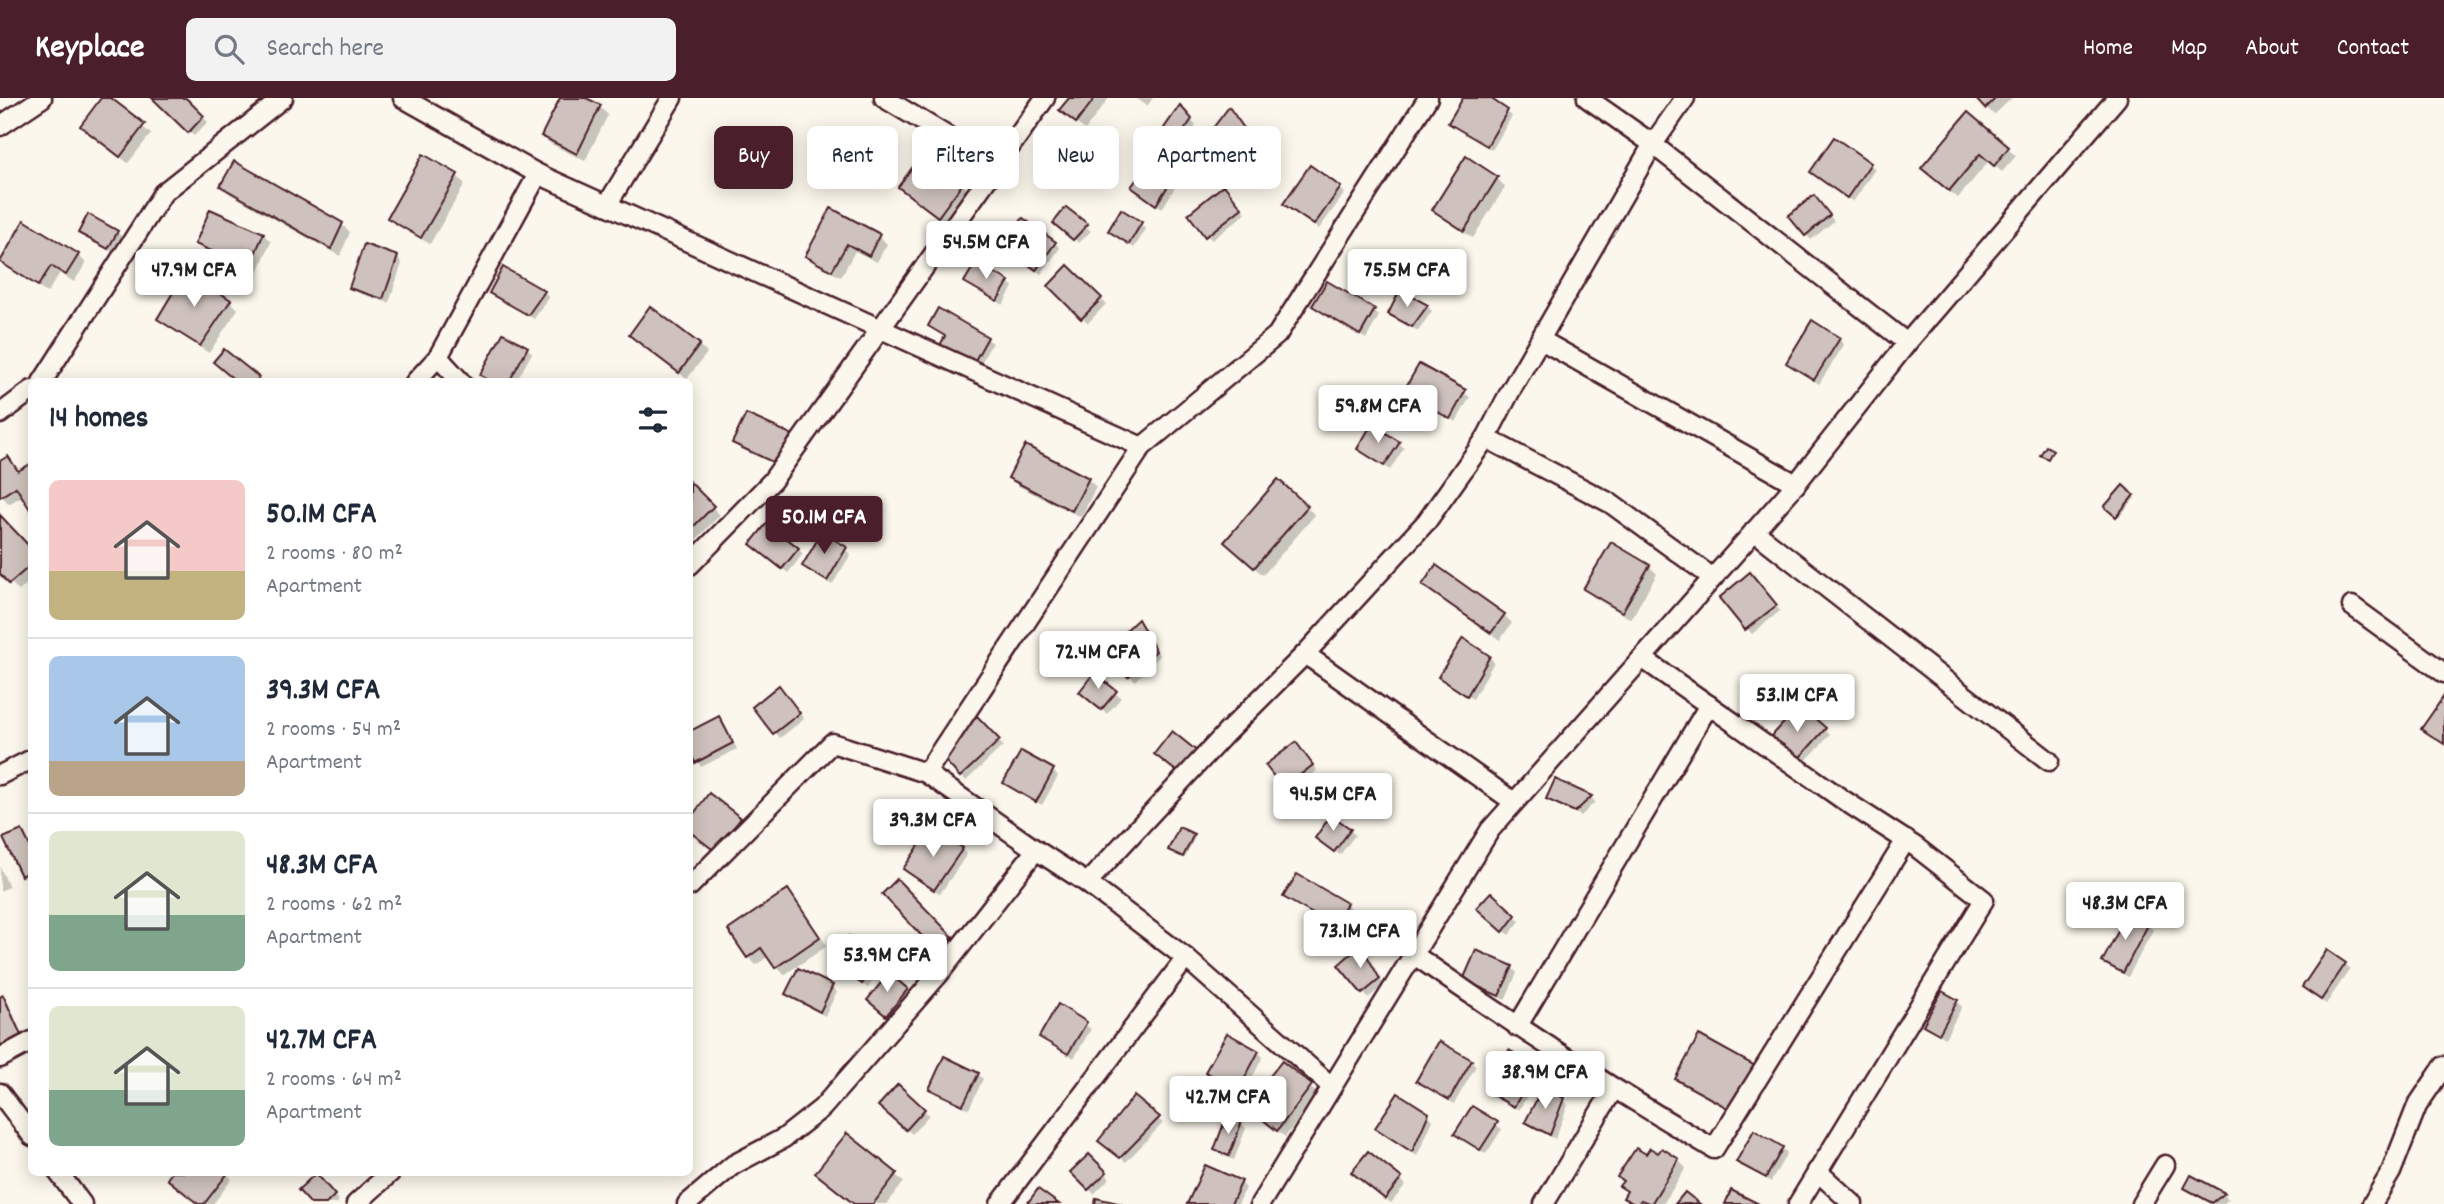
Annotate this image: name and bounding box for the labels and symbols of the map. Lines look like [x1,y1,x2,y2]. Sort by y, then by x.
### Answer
pin: 54.5M CFA [906,222,1066,281]
pin: 47.9M CFA [114,250,274,309]
pin: 75.5M CFA [1327,250,1487,309]
pin: 59.8M CFA [1298,386,1458,445]
pin: 50.1M CFA [744,496,904,556]
pin: 72.4M CFA [1018,632,1178,691]
pin: 53.1M CFA [1717,674,1877,734]
pin: 94.5M CFA [1253,774,1413,833]
pin: 39.3M CFA [853,800,1013,859]
pin: 48.3M CFA [2045,882,2205,942]
pin: 73.1M CFA [1280,910,1440,970]
pin: 53.9M CFA [807,934,967,994]
pin: 38.9M CFA [1465,1052,1625,1111]
pin: 42.7M CFA [1148,1076,1308,1136]

